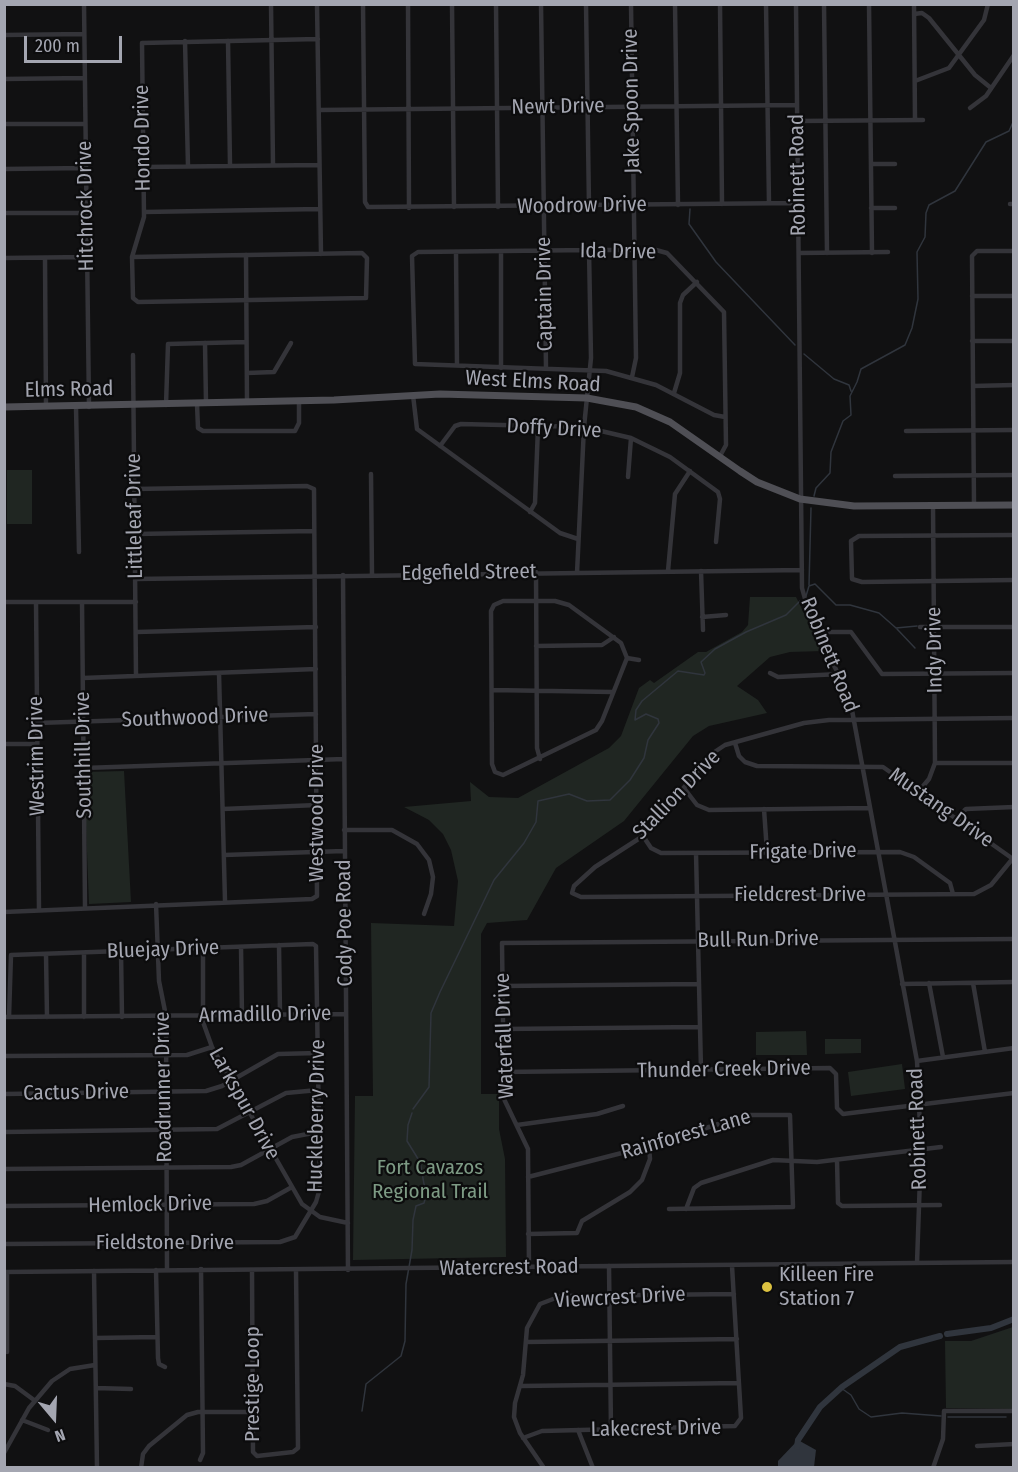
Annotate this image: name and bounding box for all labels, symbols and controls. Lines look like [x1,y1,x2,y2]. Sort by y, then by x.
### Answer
scale bar [27,24,124,62]
street label: Jake Spoon Drive [618,28,646,174]
text: 200 m [35,35,80,57]
street label: Hondo Drive [129,85,157,191]
street label: Newt Drive [511,94,605,120]
street label: Robinett Road [784,114,812,236]
street label: Hitchrock Drive [72,141,100,271]
street label: Woodrow Drive [517,192,647,220]
street label: Captain Drive [531,236,559,352]
street label: Ida Drive [580,239,656,265]
street label: West Elms Road [465,366,601,398]
street label: Elms Road [24,377,114,403]
street label: Doffy Drive [506,414,602,444]
street label: Littleleaf Drive [121,453,149,579]
street label: Edgefield Street [401,559,537,587]
street label: Robinett Road [794,594,864,716]
street label: Indy Drive [922,606,948,694]
street label: Southhill Drive [70,691,98,819]
street label: Westrim Drive [23,696,51,816]
street label: Southwood Drive [121,703,269,733]
street label: Westwood Drive [304,744,330,882]
street label: Stallion Drive [628,745,726,845]
street label: Mustang Drive [884,763,998,853]
street label: Frigate Drive [749,838,857,866]
street label: Cody Poe Road [331,859,359,987]
street label: Fieldcrest Drive [734,882,866,908]
street label: Bull Run Drive [697,926,819,954]
street label: Bluejay Drive [106,935,220,965]
street label: Waterfall Drive [490,973,520,1099]
street label: Armadillo Drive [198,1001,332,1029]
street label: Roadrunner Drive [150,1011,178,1163]
street label: Huckleberry Drive [303,1039,331,1193]
street label: Larkspur Drive [203,1044,285,1164]
street label: Thunder Creek Drive [637,1056,811,1084]
street label: Robinett Road [903,1067,933,1191]
street label: Cactus Drive [23,1079,129,1107]
street label: Rainforest Lane [618,1104,754,1166]
park label: Fort Cavazos Regional Trail [372,1155,488,1205]
street label: Hemlock Drive [88,1191,212,1219]
street label: Fieldstone Drive [96,1230,234,1256]
street label: Watercrest Road [439,1254,579,1282]
place label: Killeen Fire Station 7 [779,1262,874,1312]
marker: Killeen Fire Station 7 [760,1280,774,1294]
street label: Viewcrest Drive [554,1282,686,1314]
street label: Prestige Loop [240,1326,266,1442]
north arrow [24,1388,84,1448]
street label: Lakecrest Drive [590,1415,722,1443]
text: N [52,1425,68,1446]

